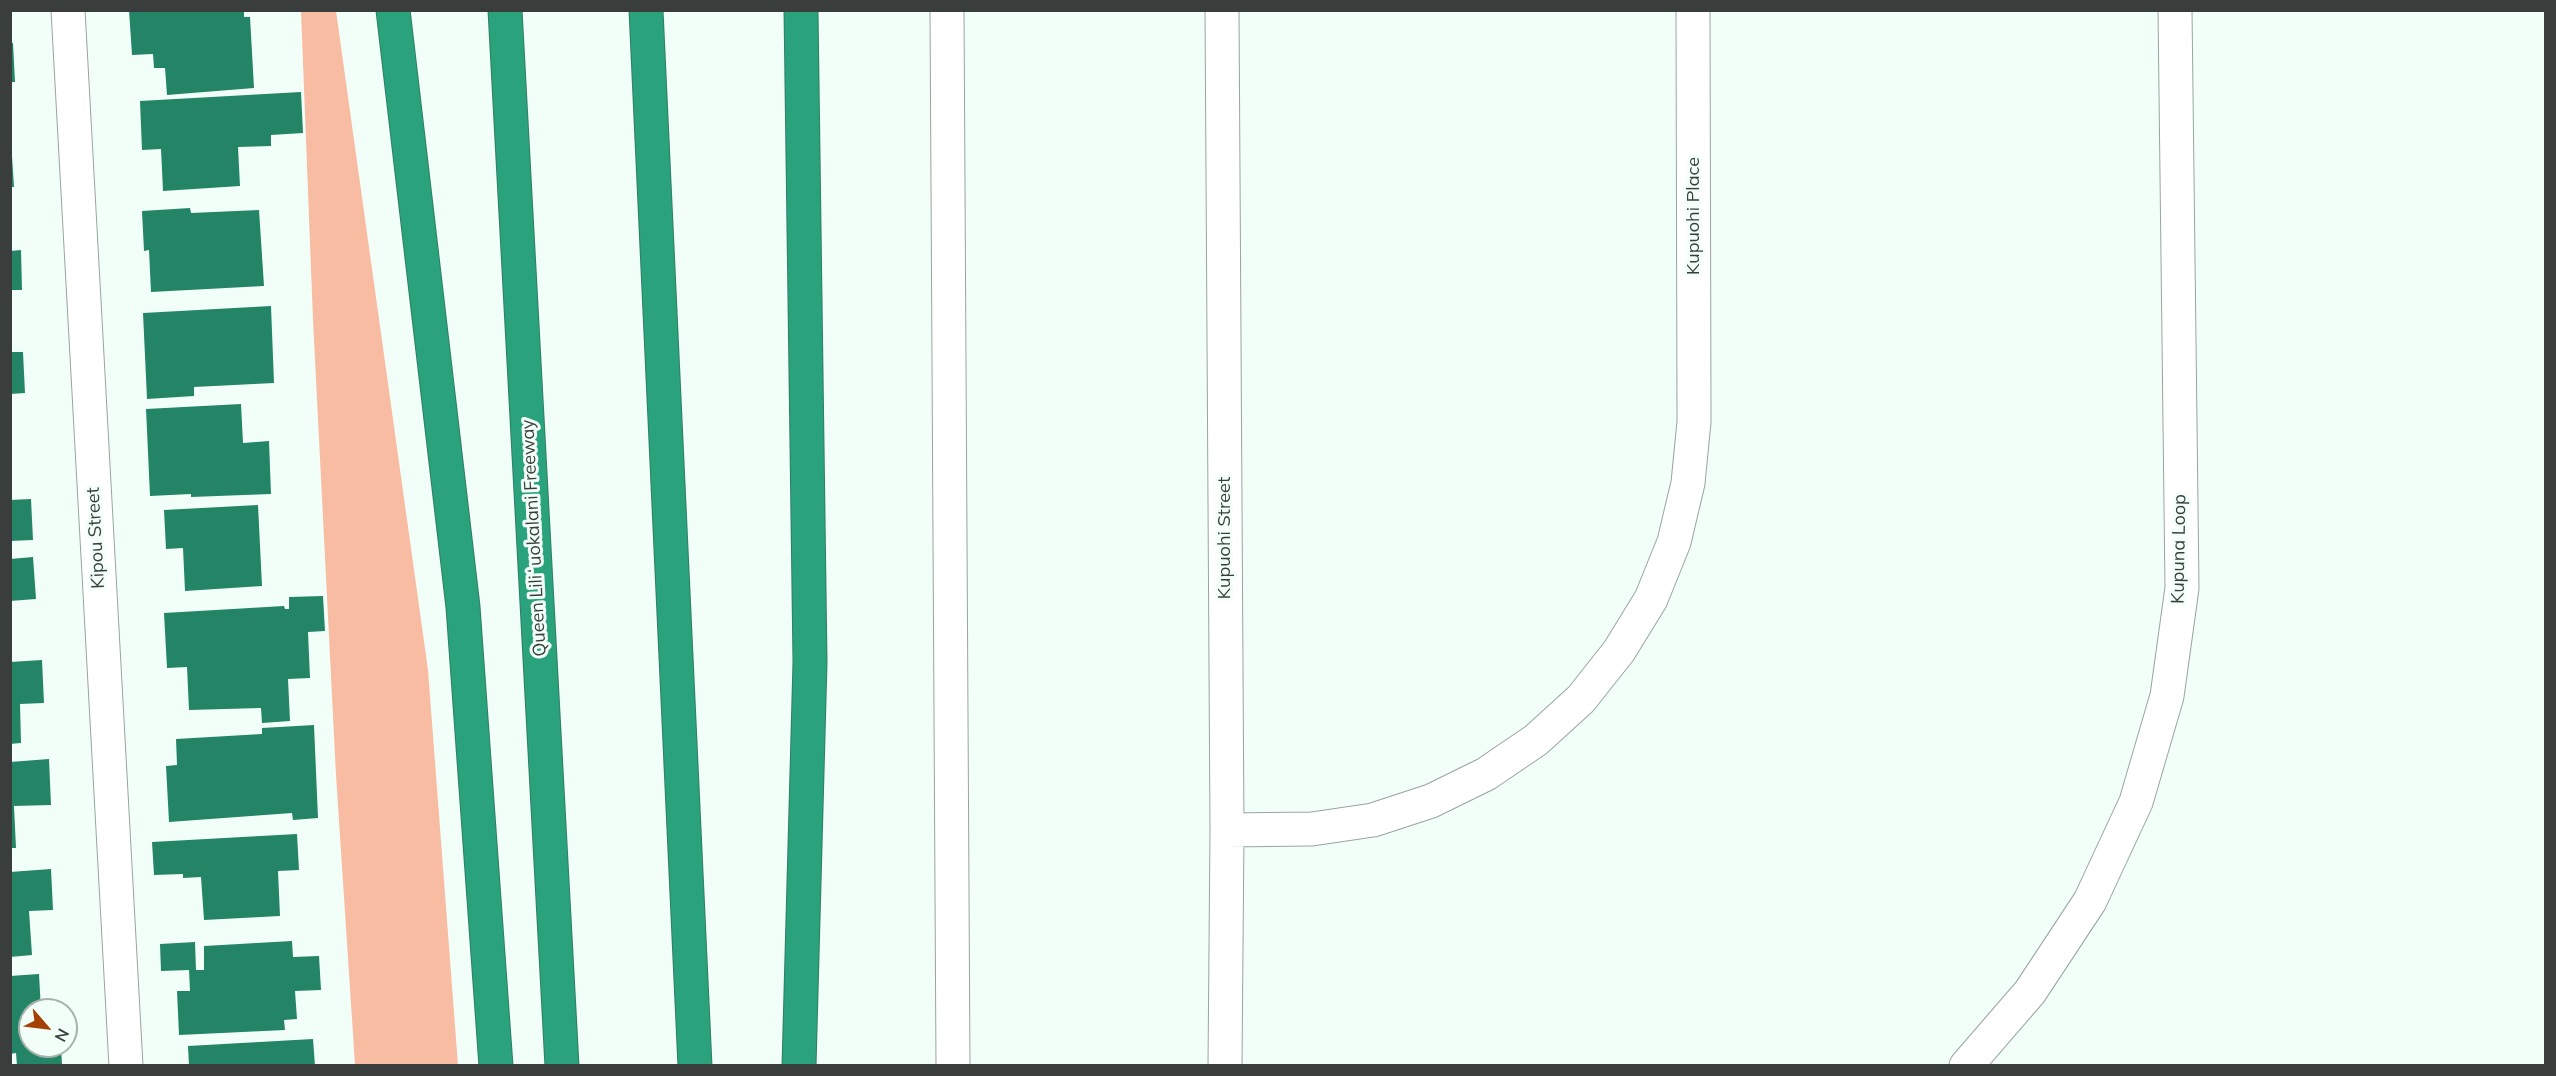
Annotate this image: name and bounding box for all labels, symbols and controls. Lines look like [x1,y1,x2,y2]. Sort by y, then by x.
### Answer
street label: Kupuohi Place [1683,157,1705,275]
street label: Queen Liliʻuokalani Freeway [517,419,551,657]
street label: Kupuohi Street [1214,477,1236,599]
street label: Kipou Street [83,487,109,589]
street label: Kupuna Loop [2167,494,2191,604]
north arrow [18,998,78,1058]
text: N [50,1025,74,1046]

